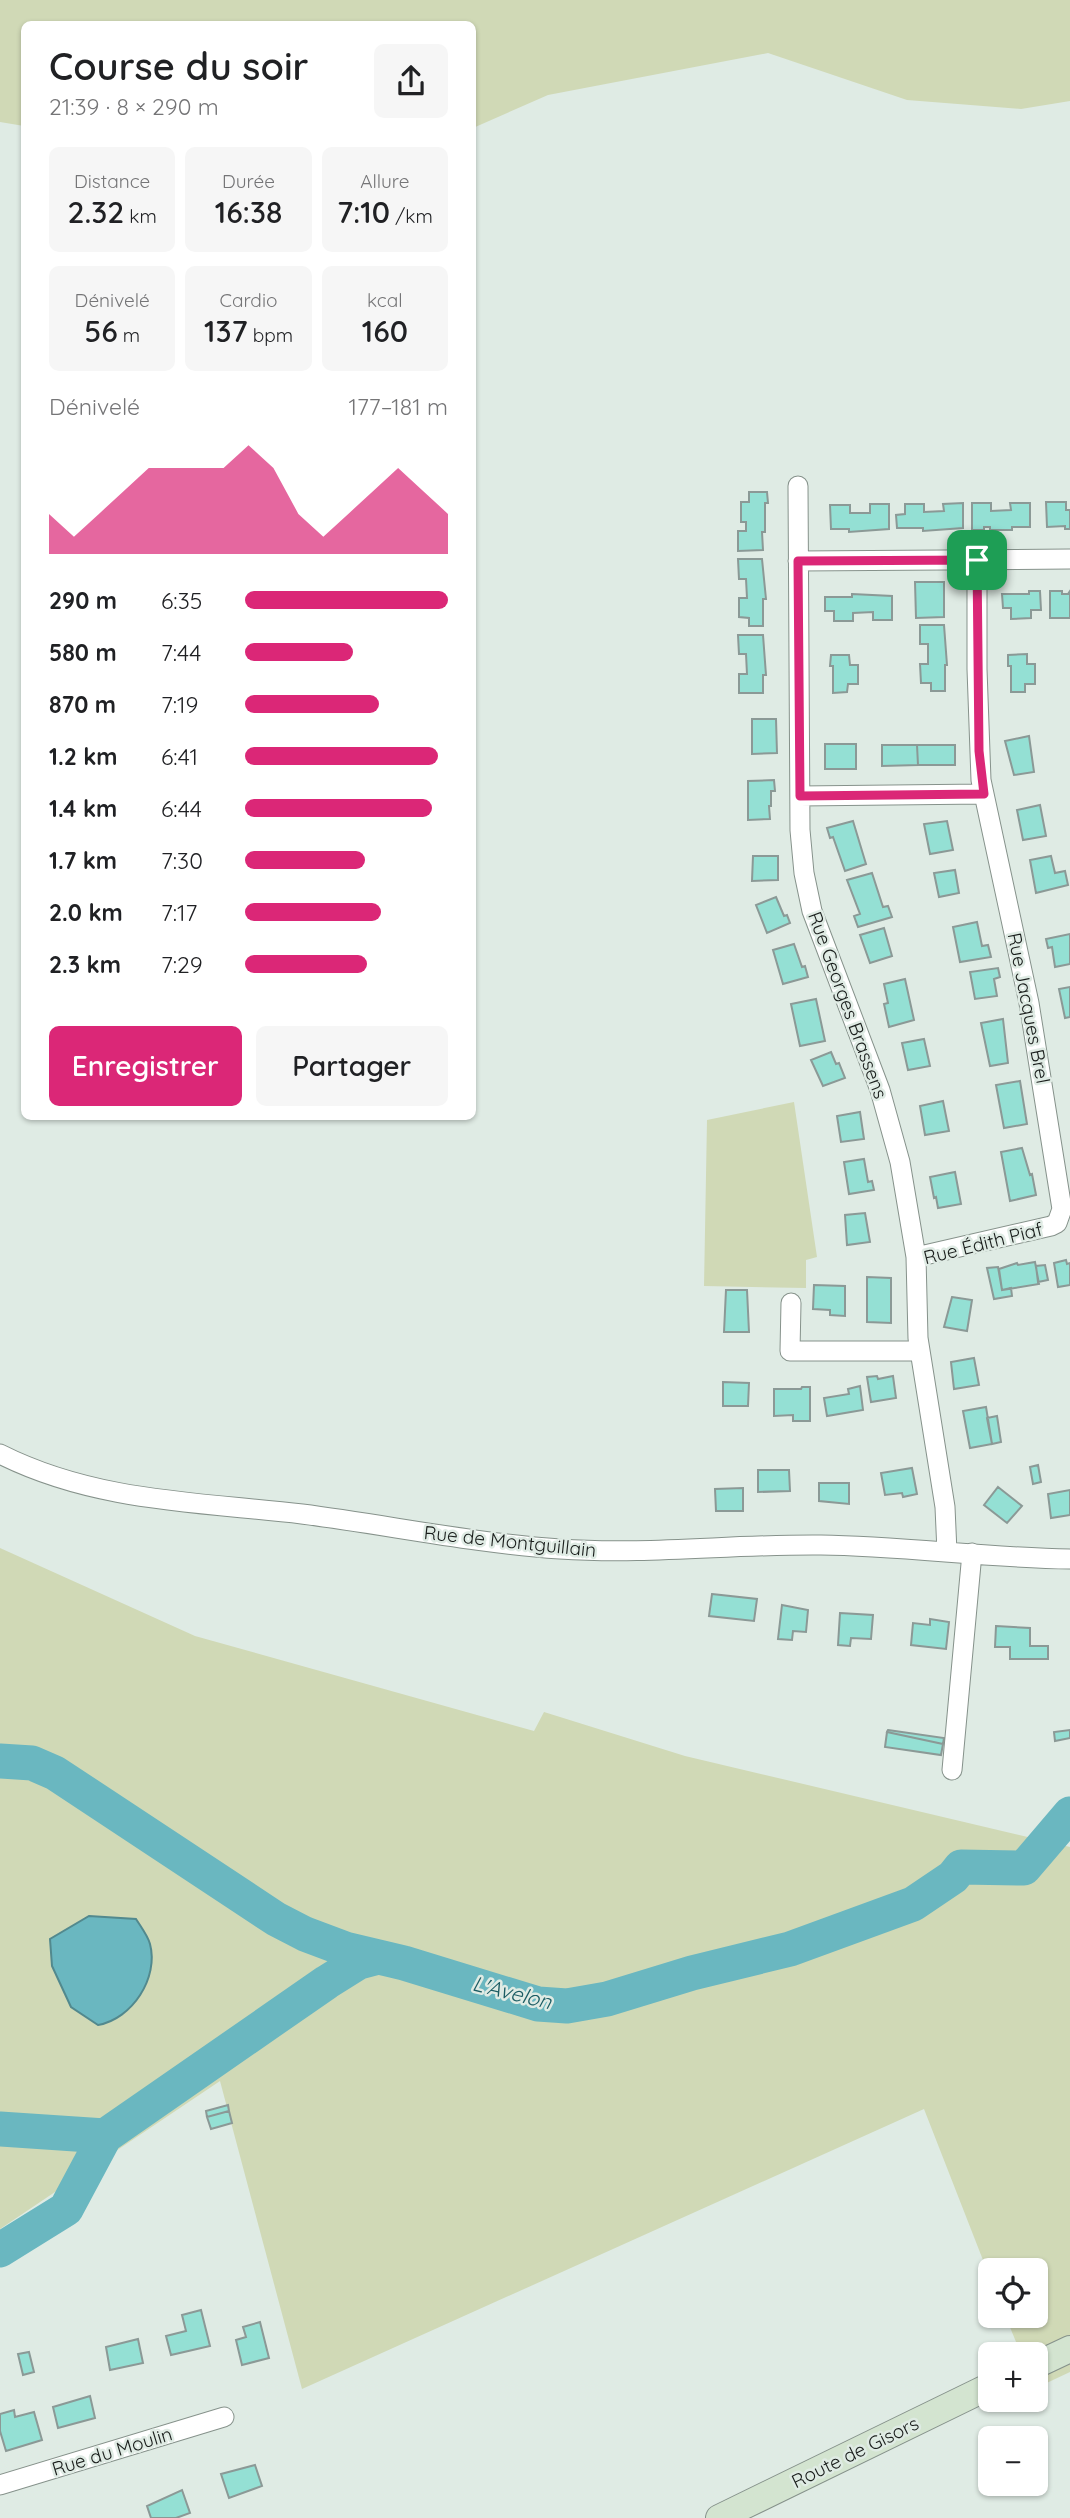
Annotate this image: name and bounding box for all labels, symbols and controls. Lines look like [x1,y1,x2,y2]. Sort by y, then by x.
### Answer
text: Course du soir [49,42,308,90]
button: share [374,44,448,118]
text: 21:39 · 8 × 290 m [49,92,219,121]
text: Distance [74,169,150,193]
text: Durée [222,169,275,193]
text: Allure [360,169,410,193]
text: 2.32 [68,193,124,231]
text: 16:38 [215,193,282,231]
text: 7:10 [337,193,390,231]
text: km [124,204,157,228]
text: /km [390,204,433,228]
text: Dénivelé [75,288,150,312]
text: Cardio [220,288,277,312]
text: kcal [367,288,403,312]
text: 56 [84,312,118,350]
text: 137 [204,312,248,350]
text: 160 [362,312,408,350]
text: m [118,323,140,347]
text: bpm [248,323,293,347]
text: Dénivelé [49,392,140,421]
text: 177–181 m [349,392,448,421]
pin [947,530,1007,590]
icon: arrive [958,541,996,579]
text: 290 m [49,586,117,615]
text: 6:35 [161,586,202,615]
text: 580 m [49,638,117,667]
text: 7:44 [161,638,201,667]
text: 870 m [49,690,116,719]
text: 7:19 [161,690,198,719]
text: 1.2 km [49,742,118,771]
text: 6:41 [161,742,198,771]
text: 1.4 km [49,794,117,823]
text: 6:44 [161,794,202,823]
text: 1.7 km [49,846,117,875]
text: 7:30 [161,846,203,875]
text: 2.0 km [49,898,123,927]
text: 7:17 [161,898,197,927]
street label: Rue Georges Brassens [803,908,893,1102]
street label: Rue Jacques Brel [1003,931,1055,1085]
text: 2.3 km [49,950,121,979]
text: 7:29 [161,950,203,979]
button: Enregistrer [49,1026,242,1106]
button: Partager [256,1026,448,1106]
street label: Rue Édith Piaf [921,1217,1045,1269]
street label: Rue de Montguillain [423,1520,597,1562]
water label: L'Avelon [470,1970,555,2015]
map controls [978,2258,1048,2496]
button: locate [978,2258,1048,2328]
button: + [978,2342,1048,2412]
street label: Route de Gisors [787,2411,923,2493]
street label: Rue du Moulin [49,2421,175,2481]
button: − [978,2426,1048,2496]

